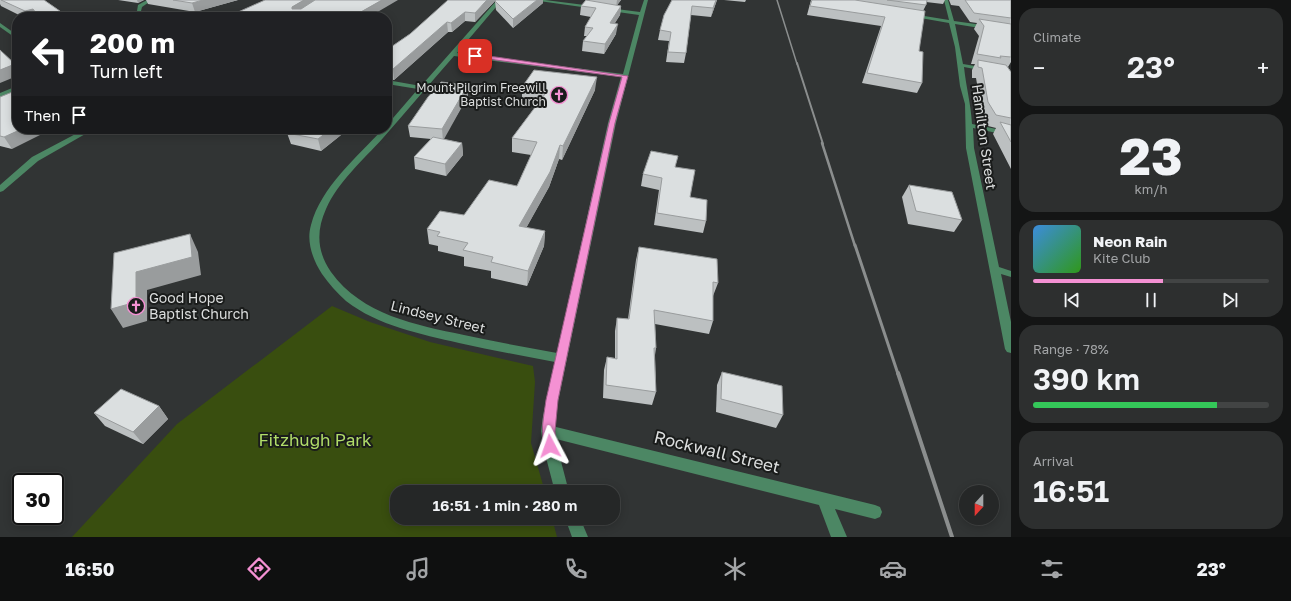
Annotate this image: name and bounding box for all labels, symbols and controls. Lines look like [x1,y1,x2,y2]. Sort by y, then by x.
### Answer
text: 200 m [90,26,175,59]
icon: left [24,28,76,80]
text: Climate [1033,29,1081,45]
pin [458,39,492,73]
icon: arrive [464,45,486,67]
text: 23° [1127,49,1175,85]
text: − [1033,54,1045,81]
text: + [1257,54,1269,81]
text: Turn left [90,60,163,82]
place label: Mount Pilgrim Freewill Baptist Church [416,80,546,109]
street label: Hamilton Street [969,83,1000,191]
church icon: Mount Pilgrim Freewill Baptist Church [549,85,569,105]
icon: arrive [68,104,90,126]
text: Then [24,106,60,124]
text: 23 [1119,124,1183,186]
text: km/h [1134,181,1168,197]
text: Neon Rain [1093,232,1167,250]
text: Kite Club [1093,250,1150,266]
place label: Good Hope Baptist Church [149,289,249,322]
icon: previous [1061,289,1083,311]
icon: pause [1140,289,1162,311]
icon: next [1219,289,1241,311]
church icon: Good Hope Baptist Church [126,296,146,316]
street label: Lindsey Street [389,297,487,336]
text: Range · 78% [1033,341,1109,357]
text: 390 km [1033,361,1140,397]
position arrow [529,425,571,467]
street label: Rockwall Street [652,426,782,477]
park label: Fitzhugh Park [258,429,372,450]
text: Arrival [1033,453,1074,469]
speed limit sign: 30 [12,473,64,525]
text: 16:51 [1033,473,1109,509]
north arrow [959,485,999,525]
map controls [959,485,999,525]
text: 16:51 · 1 min · 280 m [433,496,577,514]
icon: directions [245,555,273,583]
icon: music [404,555,432,583]
icon: phone [562,555,590,583]
icon: climate [721,555,749,583]
icon: car [879,555,907,583]
icon: filters [1038,555,1066,583]
text: 16:50 [65,558,114,580]
text: 23° [1197,558,1226,580]

